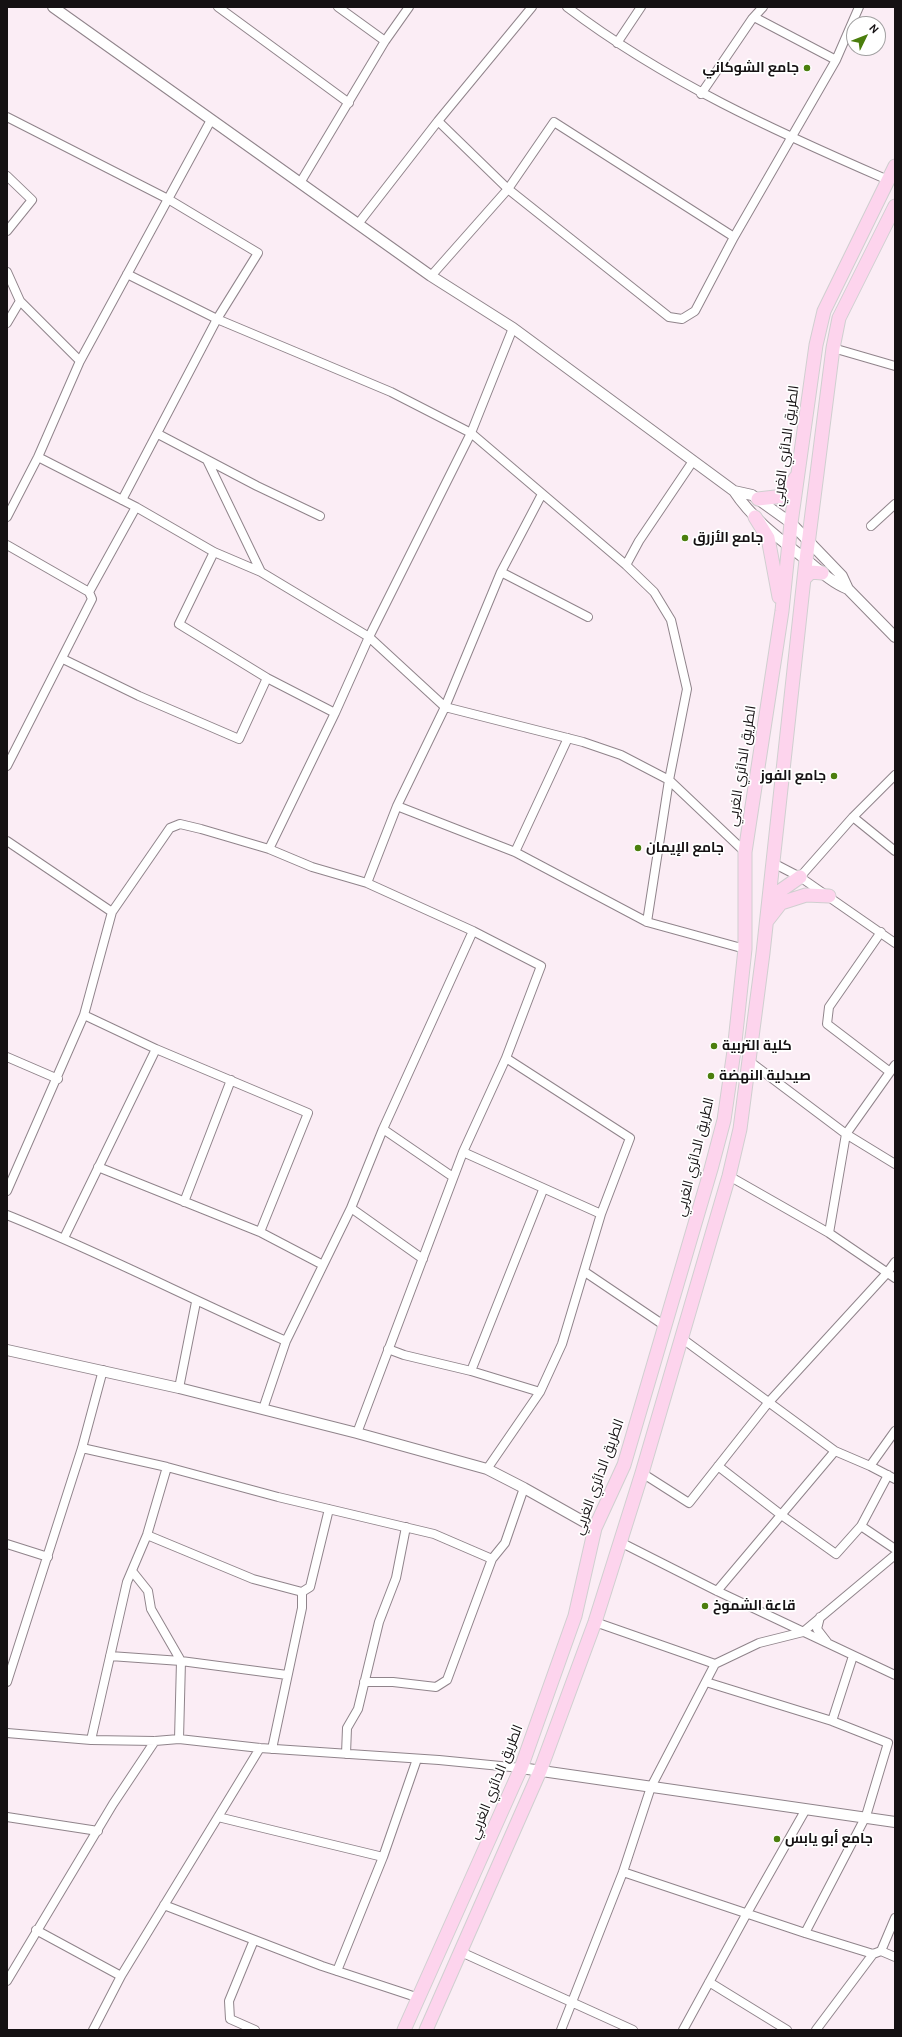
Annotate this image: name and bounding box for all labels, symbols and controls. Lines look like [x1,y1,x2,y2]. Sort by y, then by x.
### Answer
north arrow [846,16,886,56]
text: N [866,21,882,36]
place label: جامع الشوكاني [702,60,799,76]
marker: جامع الشوكاني [802,63,812,73]
street label: الطريق الدائري الغربي [769,384,803,508]
place label: جامع الأزرق [693,530,763,546]
marker: جامع الأزرق [680,533,690,543]
street label: الطريق الدائري الغربي [724,704,760,828]
place label: جامع الفوز [760,768,826,784]
marker: جامع الفوز [829,771,839,781]
place label: جامع الإيمان [646,840,724,856]
marker: جامع الإيمان [633,843,643,853]
place label: كلية التربية [722,1038,792,1054]
marker: كلية التربية [709,1041,719,1051]
place label: صيدلية النهضة [719,1068,811,1084]
marker: صيدلية النهضة [706,1071,716,1081]
street label: الطريق الدائري الغربي [672,1096,718,1218]
street label: الطريق الدائري الغربي [570,1417,628,1537]
place label: قاعة الشموخ [713,1598,795,1614]
marker: قاعة الشموخ [700,1601,710,1611]
street label: الطريق الدائري الغربي [465,1722,527,1842]
place label: جامع أبو يابس [785,1831,873,1847]
marker: جامع أبو يابس [772,1834,782,1844]

